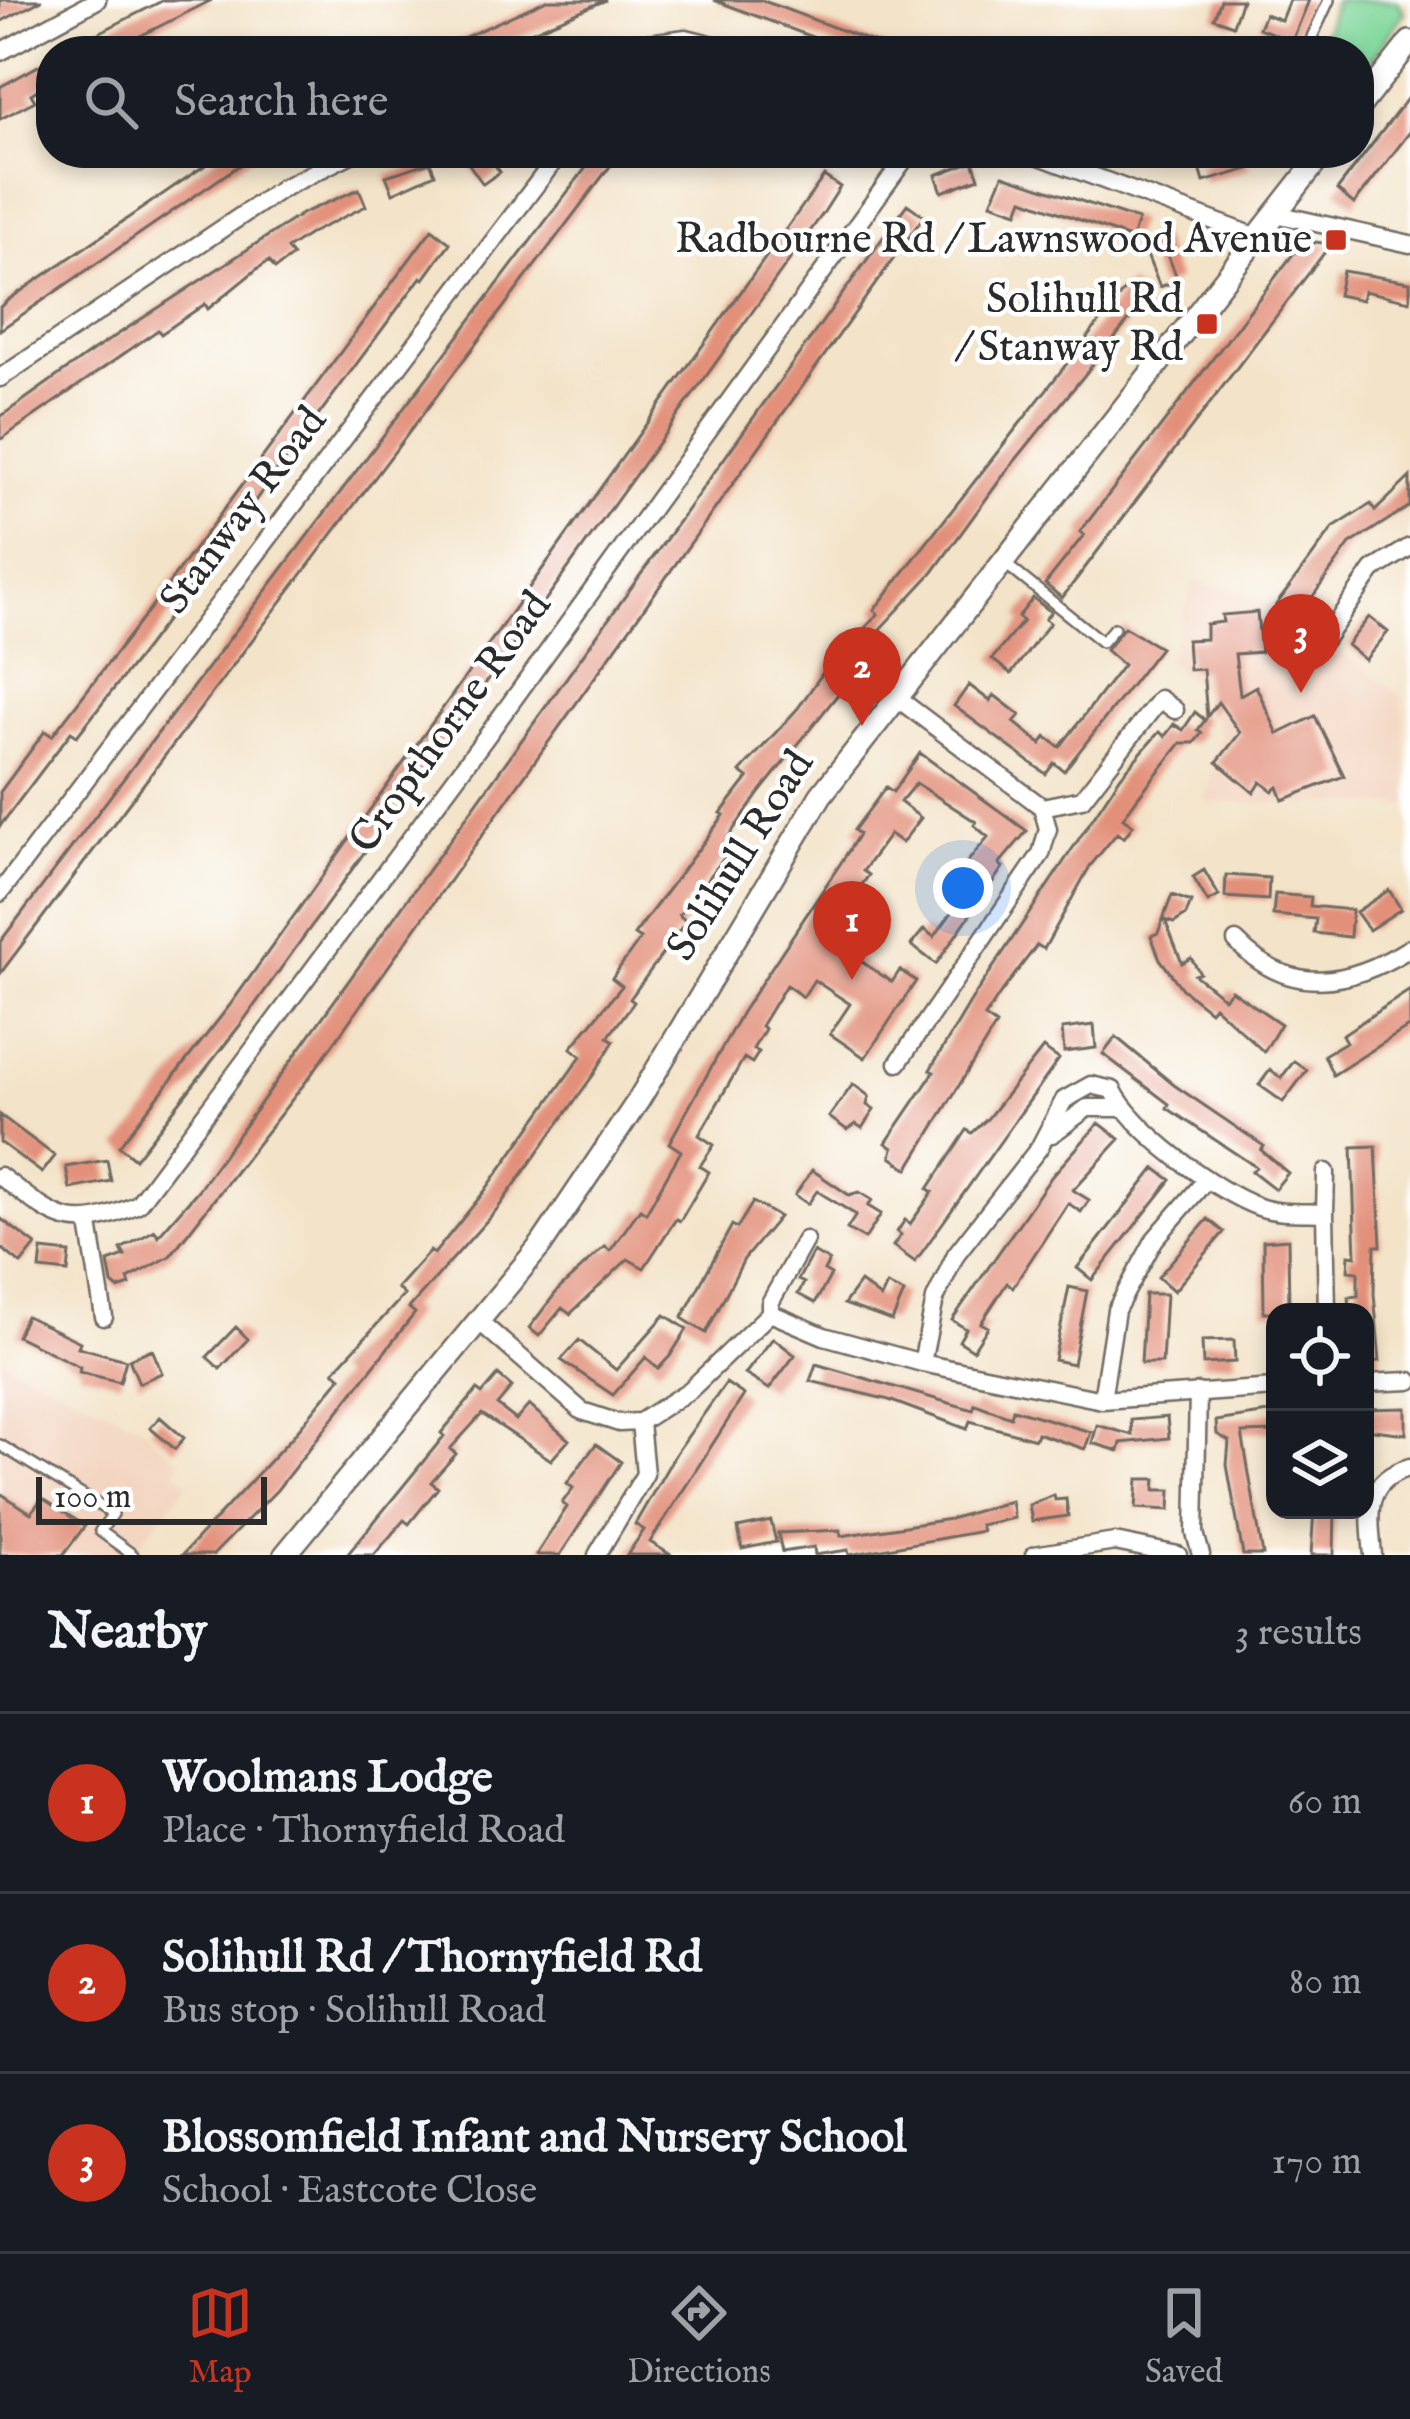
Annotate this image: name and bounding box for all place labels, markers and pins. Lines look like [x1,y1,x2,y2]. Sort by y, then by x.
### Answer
place label: Radbourne Rd / Lawnswood Avenue [675,214,1312,267]
marker: Radbourne Rd / Lawnswood Avenue [1323,227,1349,253]
place label: Solihull Rd / Stanway Rd [954,274,1184,375]
marker: Solihull Rd / Stanway Rd [1194,311,1220,337]
pin: 3 [1262,594,1340,693]
pin: 2 [823,627,901,726]
pin: 1 [813,881,891,980]

